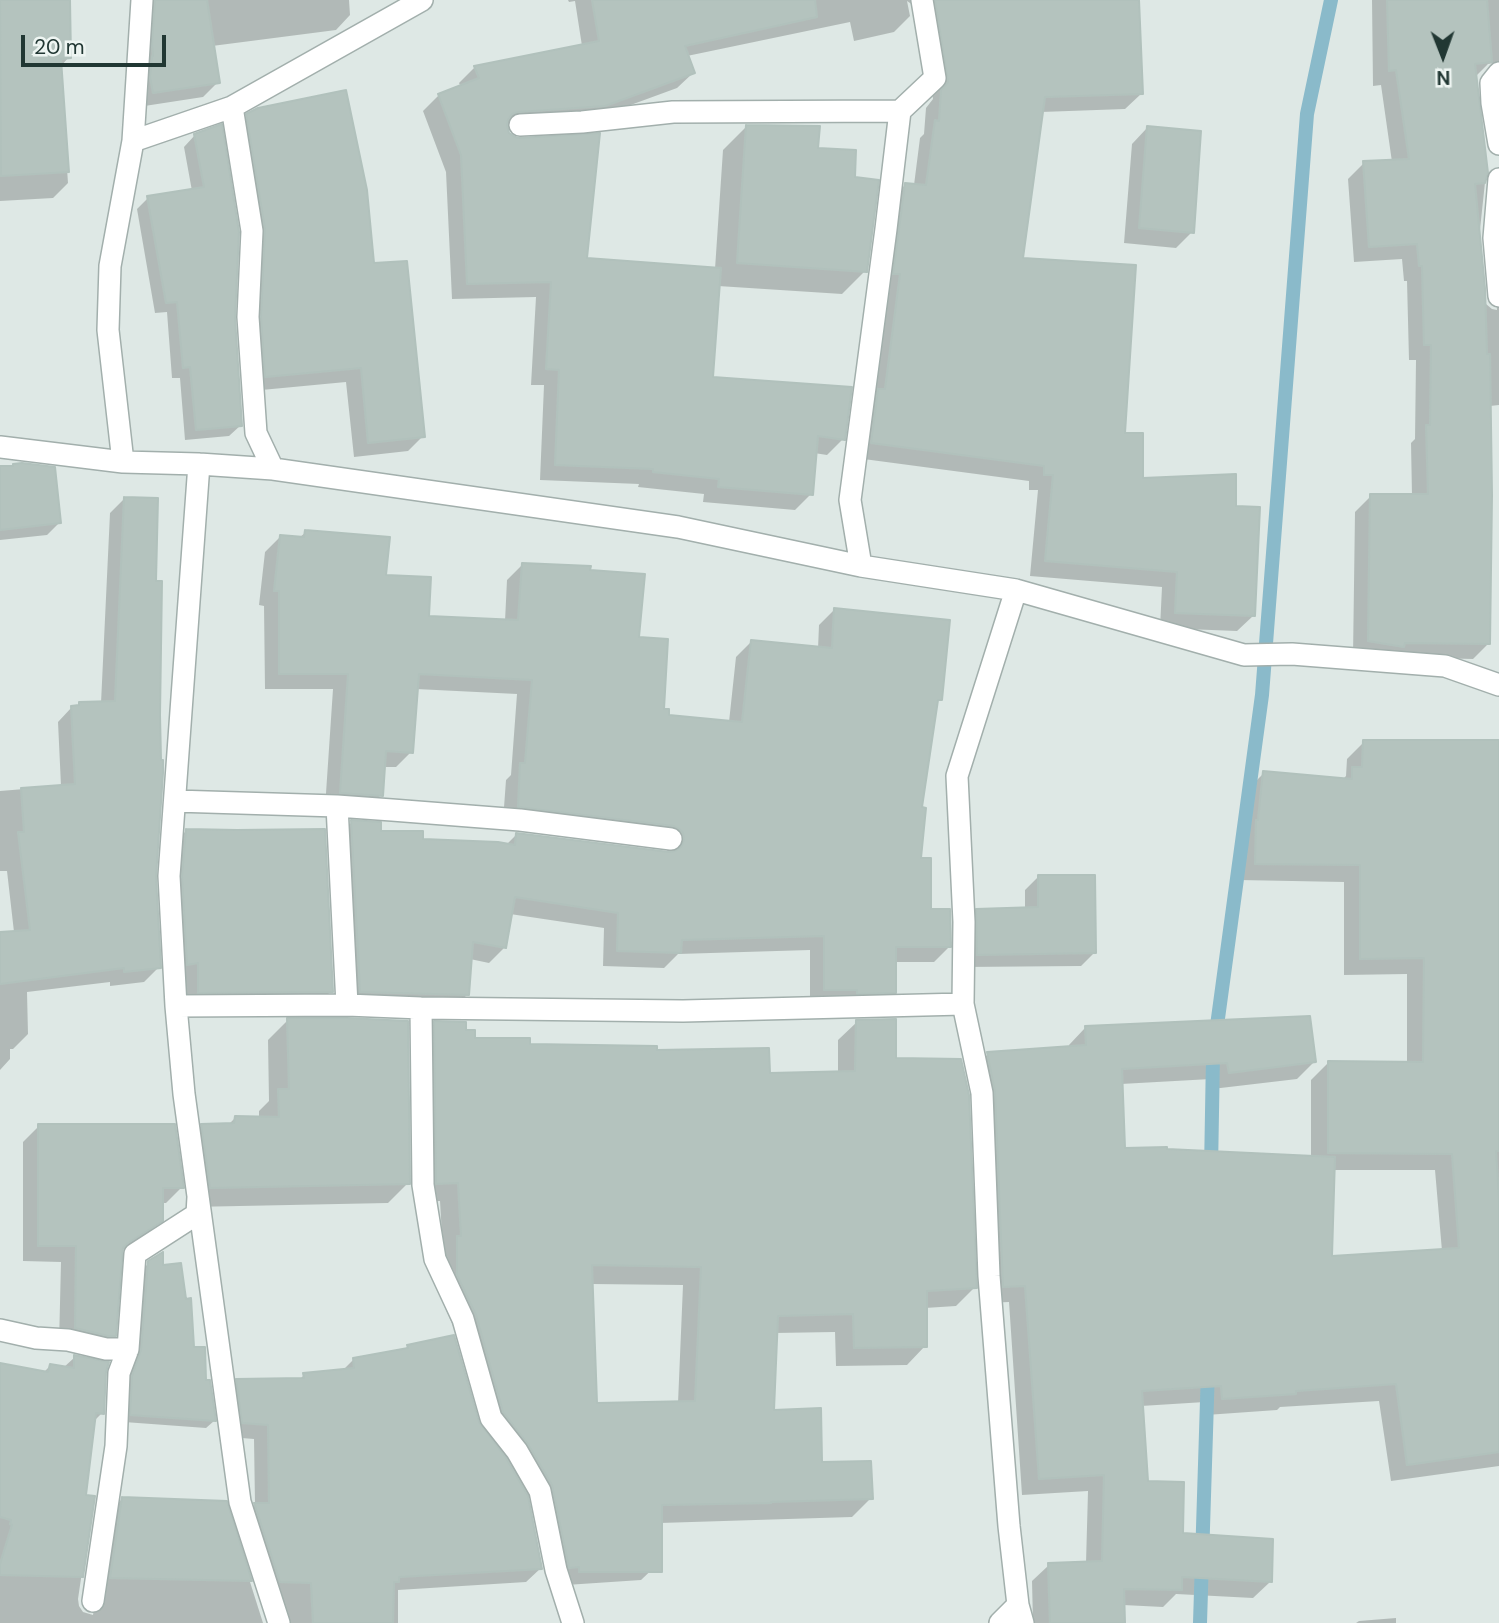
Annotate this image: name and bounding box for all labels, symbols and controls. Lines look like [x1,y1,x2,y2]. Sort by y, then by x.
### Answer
scale bar [24,21,170,65]
north arrow [1408,21,1478,91]
text: 20 m [34,33,85,61]
text: N [1436,65,1451,90]

